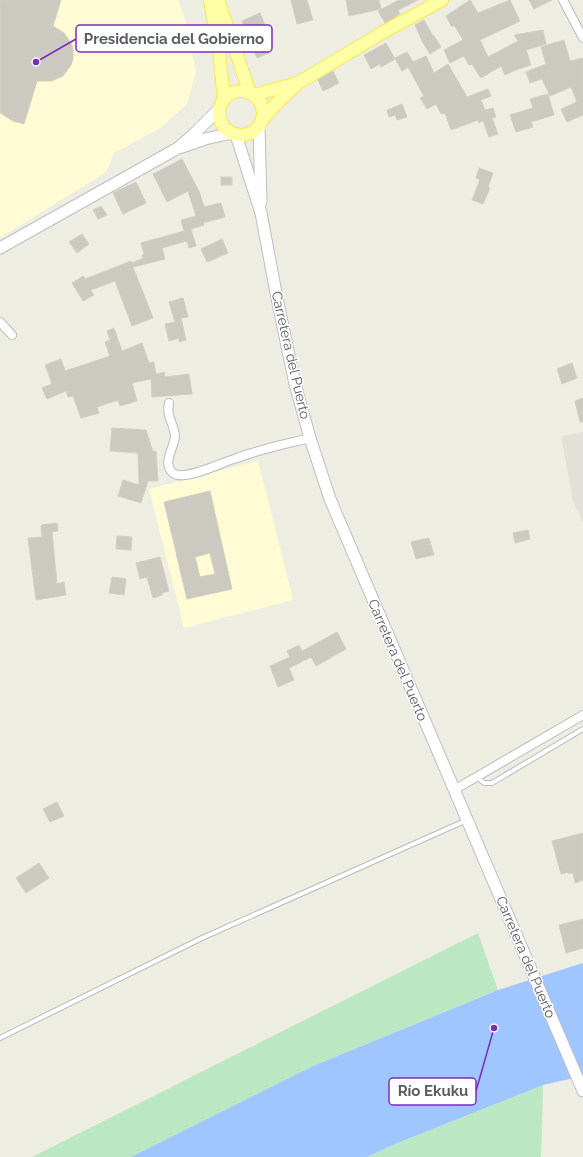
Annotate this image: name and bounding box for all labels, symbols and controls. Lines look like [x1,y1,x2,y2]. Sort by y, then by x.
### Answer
callout: Presidencia del Gobierno [76,25,272,52]
text: Presidencia del Gobierno [84,30,264,48]
street label: Carretera del Puerto [268,289,314,421]
street label: Carretera del Puerto [365,597,431,723]
street label: Carretera del Puerto [493,894,559,1020]
callout: Río Ekuku [389,1078,476,1105]
text: Río Ekuku [398,1082,468,1100]

